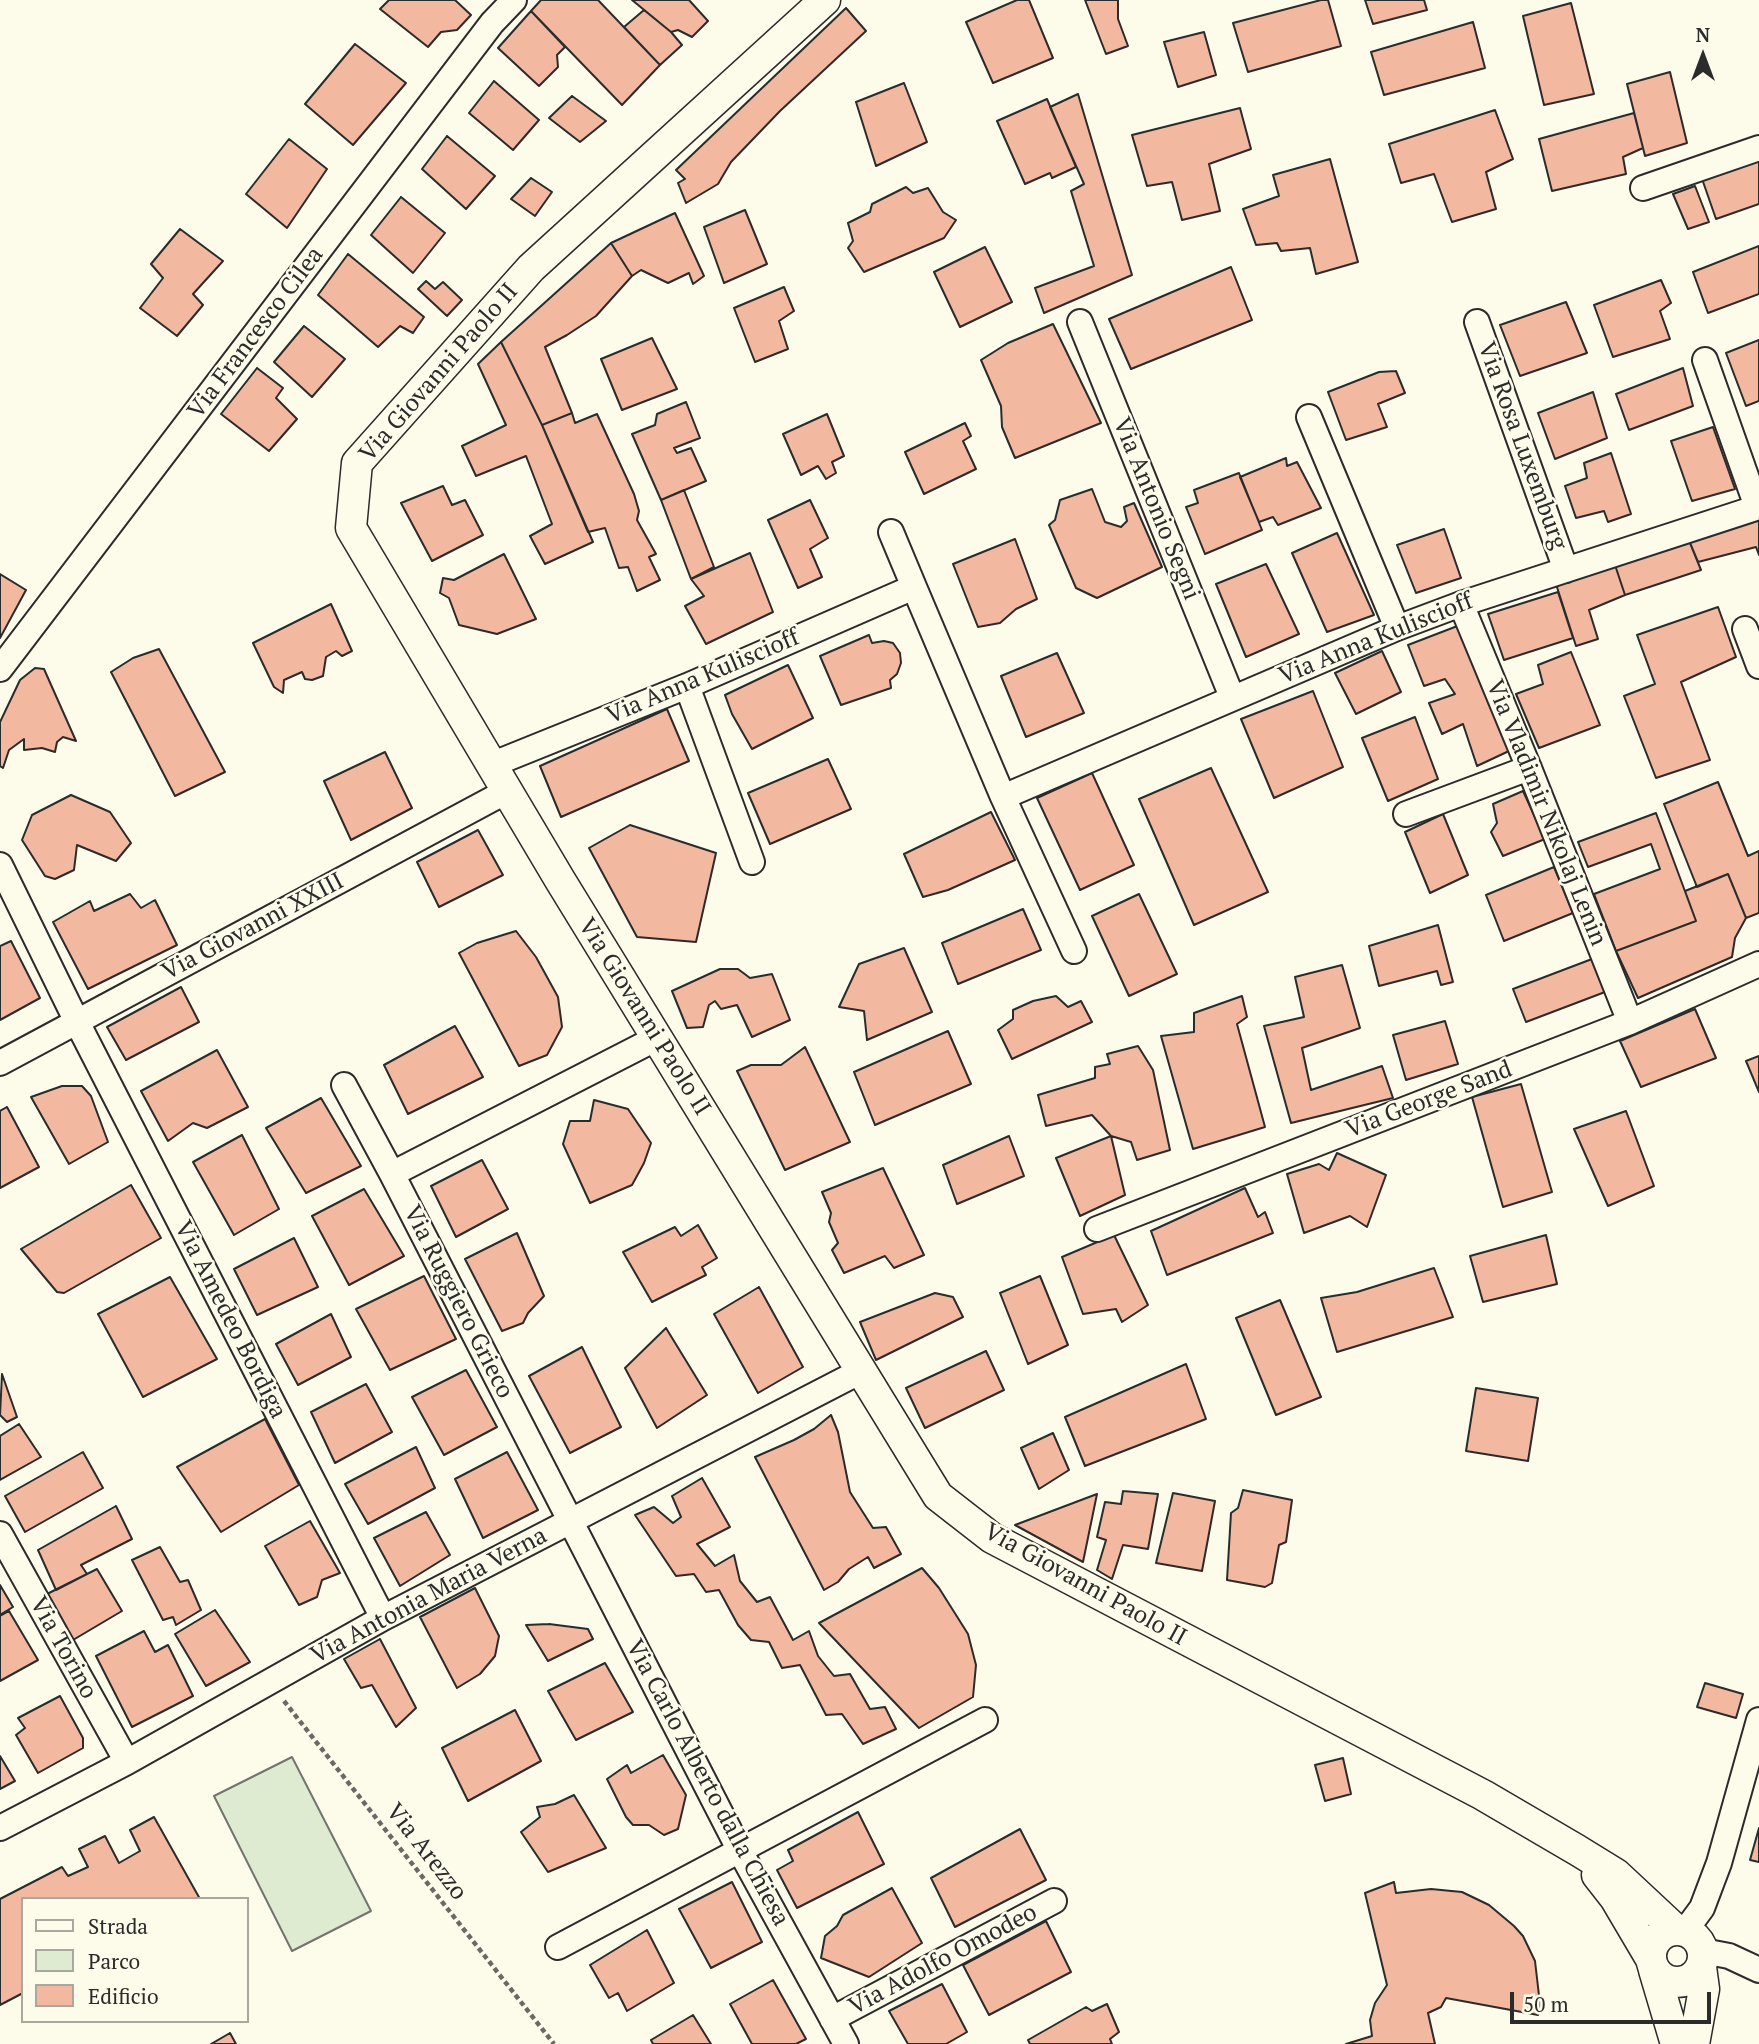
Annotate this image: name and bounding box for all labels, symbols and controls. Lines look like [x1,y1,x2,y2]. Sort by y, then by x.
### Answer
north arrow [1668,21,1738,91]
text: N [1696,22,1710,47]
street label: Via Francesco Cilea [182,242,330,424]
street label: Via Giovanni Paolo II [354,278,524,468]
street label: Via Rosa Luxemburg [1471,338,1573,554]
street label: Via Antonio Segni [1106,414,1206,604]
street label: Via Anna Kuliscioff [1275,587,1477,691]
street label: Via Anna Kuliscioff [602,623,804,731]
street label: Via Vladimir Nikolaj Lenin [1479,676,1613,950]
street label: Via Giovanni XXIII [157,867,349,987]
street label: Via Giovanni Paolo II [572,913,716,1121]
street label: Via George Sand [1342,1055,1516,1145]
street label: Via Ruggiero Grieco [397,1201,519,1403]
street label: Via Amedeo Bordiga [168,1216,292,1424]
street label: Via Giovanni Paolo II [979,1517,1191,1653]
street label: Via Antonia Maria Verna [306,1522,552,1670]
street label: Via Torino [23,1592,103,1704]
street label: Via Carlo Alberto dalla Chiesa [619,1635,795,1931]
street label: Via Arezzo [379,1798,473,1906]
legend [21,1897,248,2023]
street label: Via Adolfo Omodeo [844,1898,1042,2022]
text: Strada [88,1912,148,1940]
text: Parco [88,1947,140,1975]
scale bar [1514,1978,1715,2022]
text: Edificio [88,1982,159,2010]
text: 50 m [1523,1990,1569,2018]

